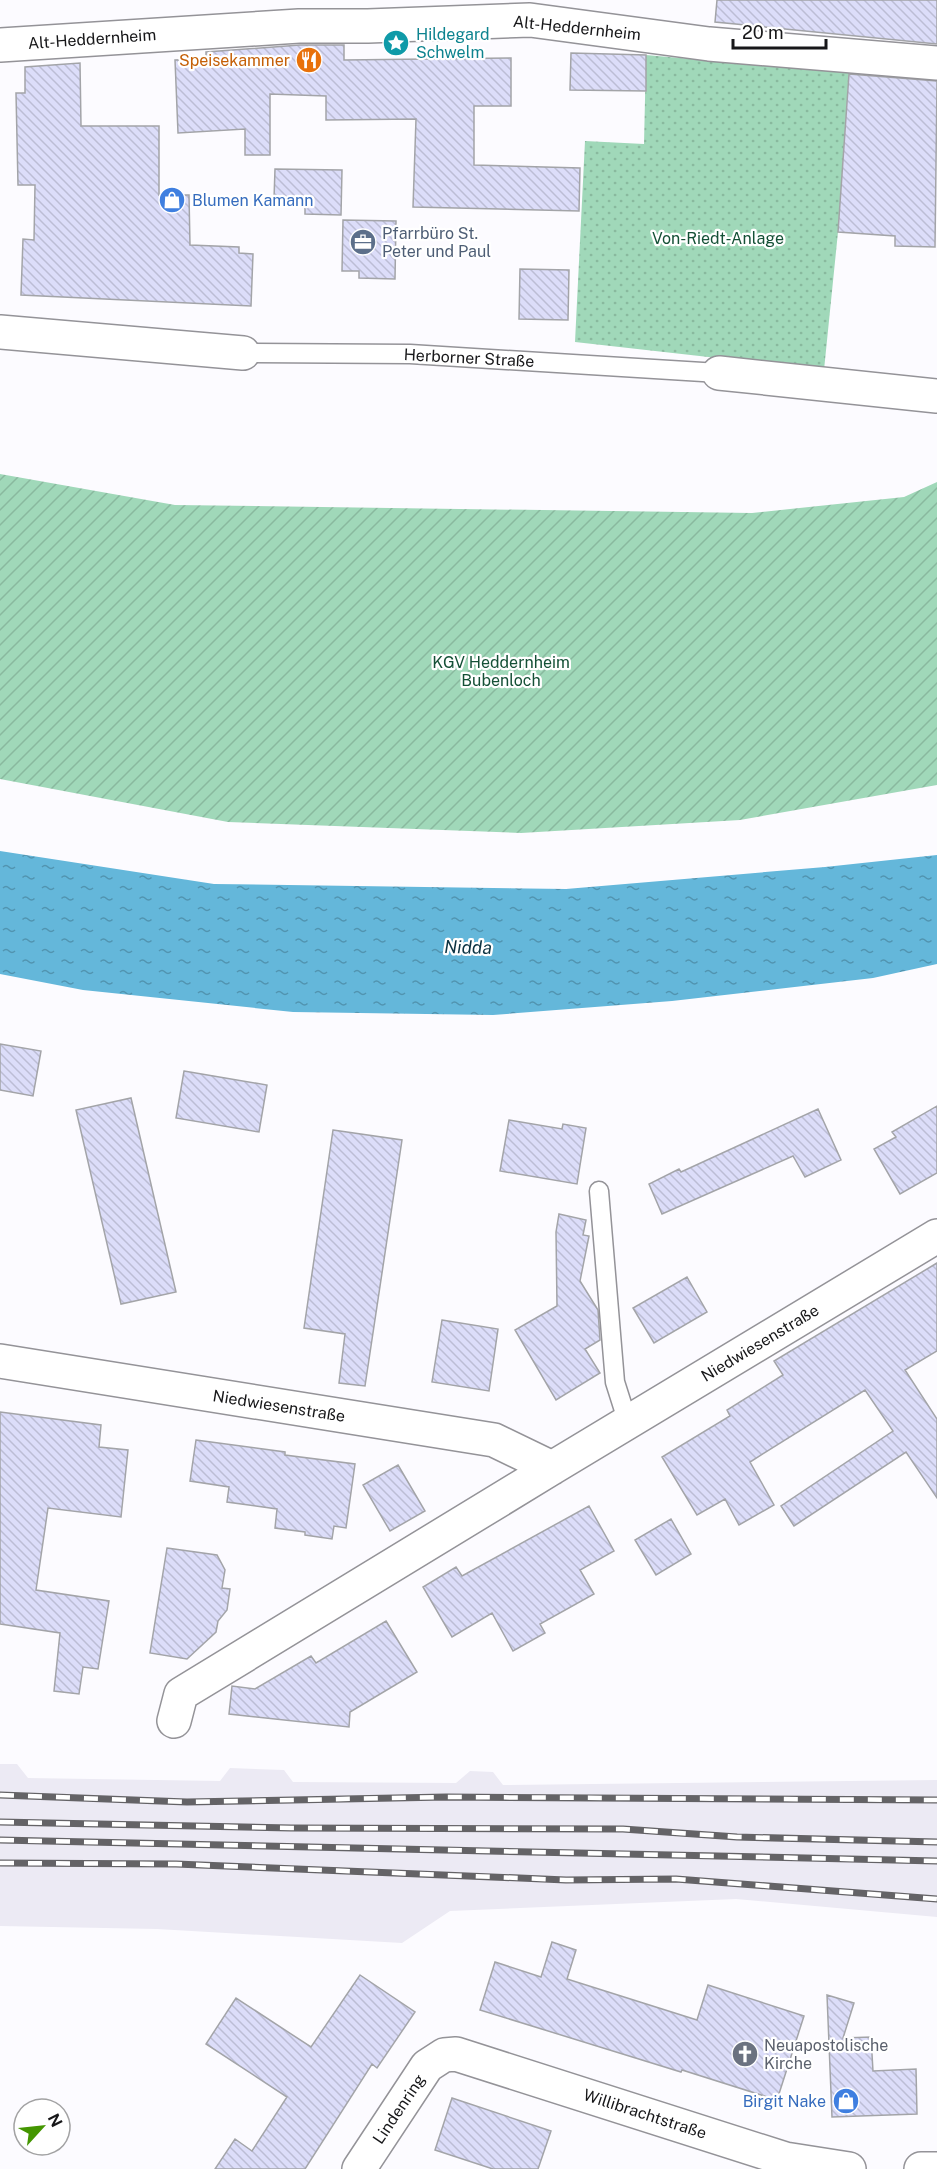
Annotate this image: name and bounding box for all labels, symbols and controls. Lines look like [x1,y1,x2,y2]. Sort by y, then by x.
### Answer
street label: Alt-Heddernheim [512,12,642,44]
scale bar [733,12,826,50]
text: 20 m [742,22,784,43]
street label: Alt-Heddernheim [27,25,157,53]
place label: Hildegard Schwelm [416,25,490,62]
place icon: Hildegard Schwelm [381,28,411,58]
restaurant icon: Speisekammer [294,45,324,75]
place label: Speisekammer [179,51,290,70]
shop icon: Blumen Kamann [157,185,187,215]
place label: Blumen Kamann [192,191,313,210]
place label: Pfarrbüro St. Peter und Paul [382,224,491,261]
office icon: Pfarrbüro St. Peter und Paul [348,227,378,257]
park label: Von-Riedt-Anlage [652,229,784,248]
street label: Herborner Straße [403,345,535,371]
park label: KGV Heddernheim Bubenloch [432,653,570,690]
water label: Nidda [444,936,492,958]
street label: Niedwiesenstraße [698,1300,822,1386]
street label: Niedwiesenstraße [211,1386,347,1426]
place label: Neuapostolische Kirche [764,2036,888,2073]
church icon: Neuapostolische Kirche [730,2039,760,2069]
street label: Lindenring [369,2071,429,2147]
street label: Willibrachtstraße [581,2085,709,2143]
shop icon: Birgit Nake [831,2086,861,2116]
place label: Birgit Nake [743,2092,826,2111]
north arrow [12,2097,72,2157]
text: N [44,2111,66,2130]

